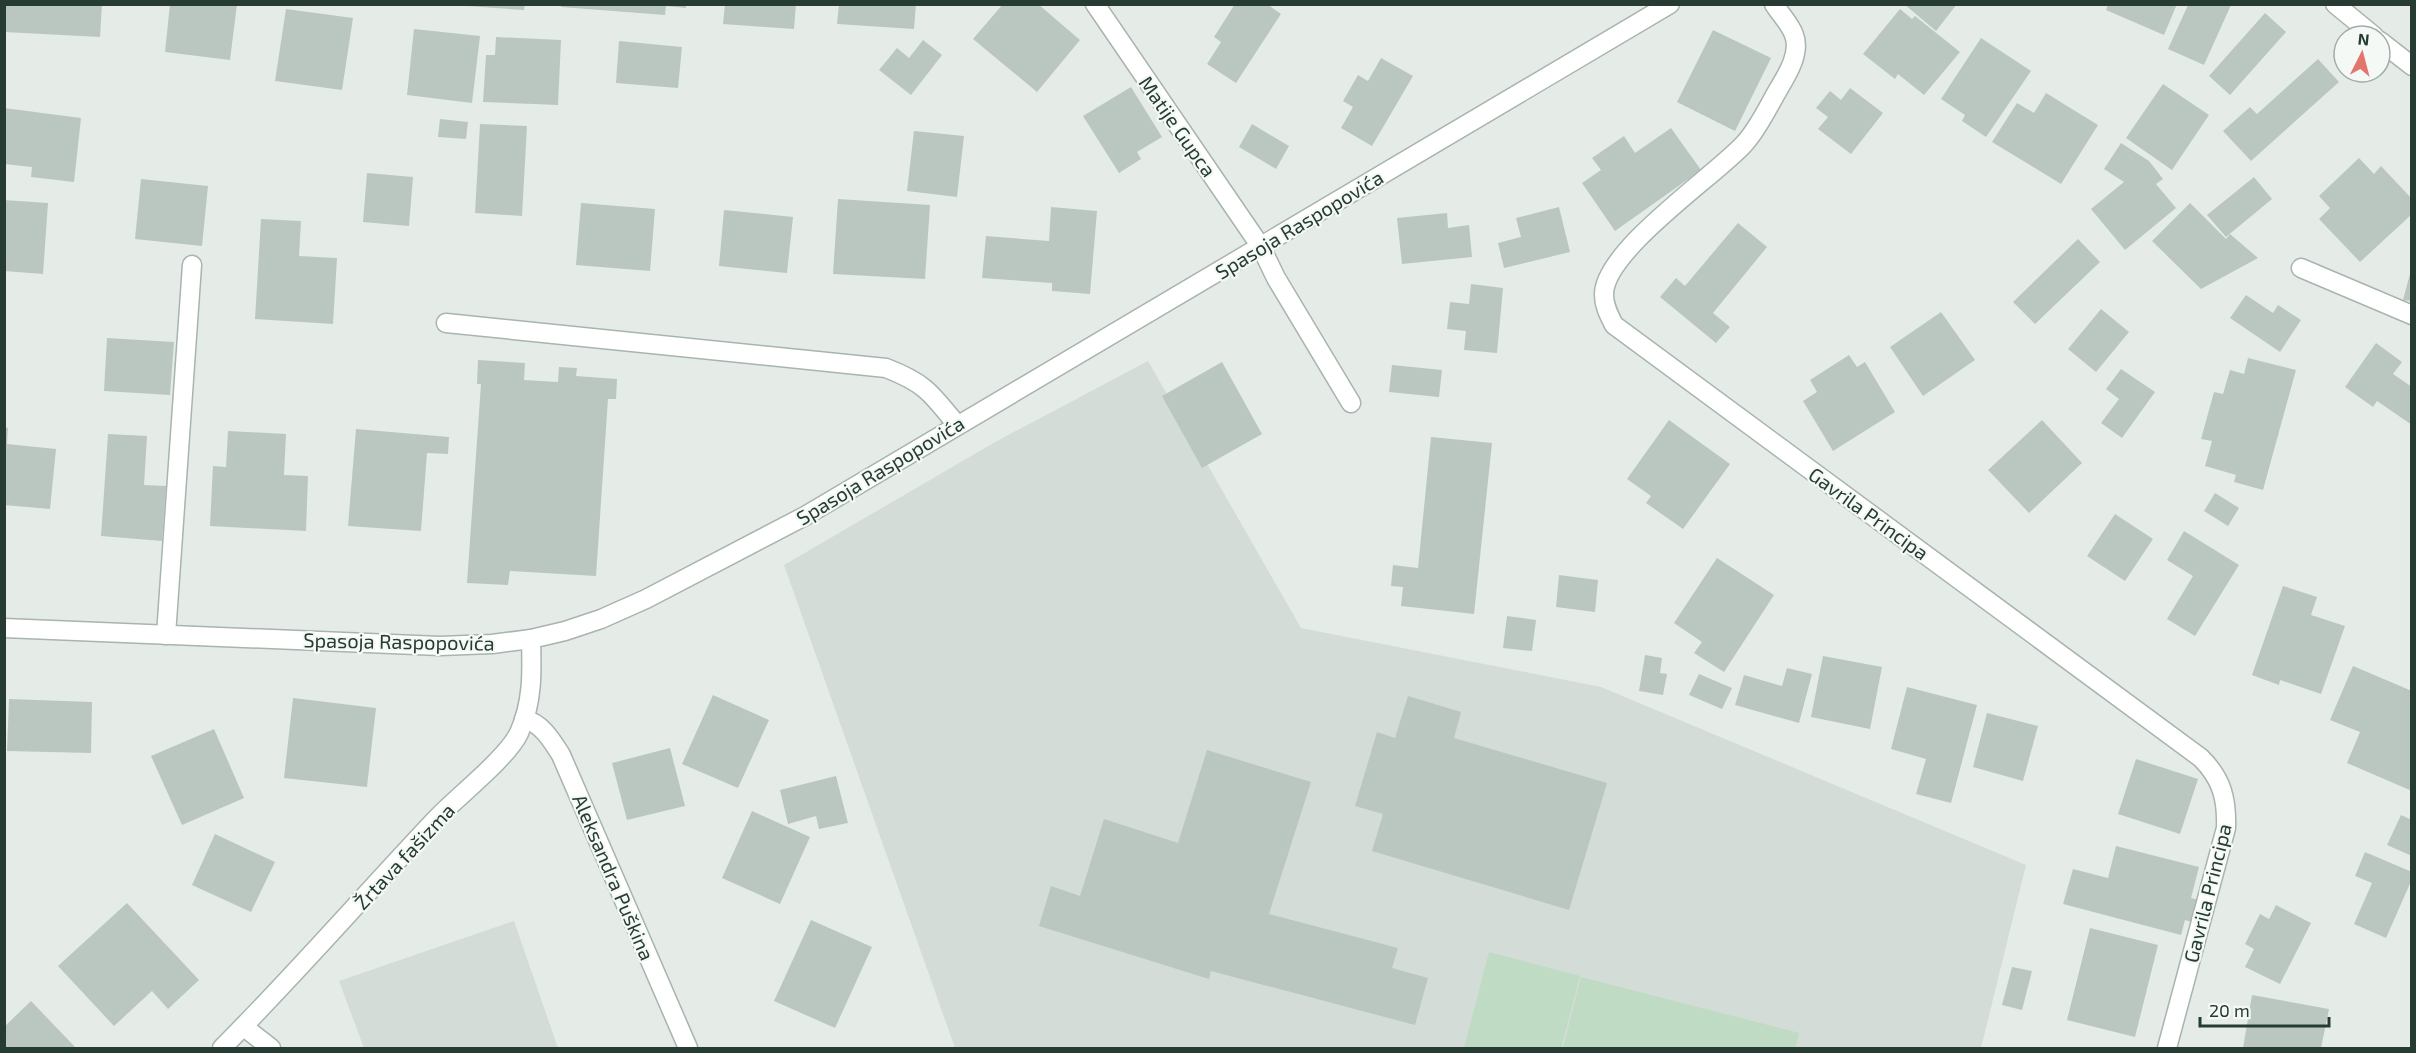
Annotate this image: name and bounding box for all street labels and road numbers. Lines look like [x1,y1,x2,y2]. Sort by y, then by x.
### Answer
street label: Matije Gupca [1134,71,1222,181]
street label: Spasoja Raspopovića [1211,164,1387,284]
street label: Spasoja Raspopovića [792,410,968,530]
street label: Gavrila Principa [1804,461,1934,565]
street label: Spasoja Raspopovića [303,627,495,655]
street label: Aleksandra Puškina [568,790,660,964]
street label: Žrtava fašizma [349,798,459,914]
street label: Gavrila Principa [2178,821,2236,965]

